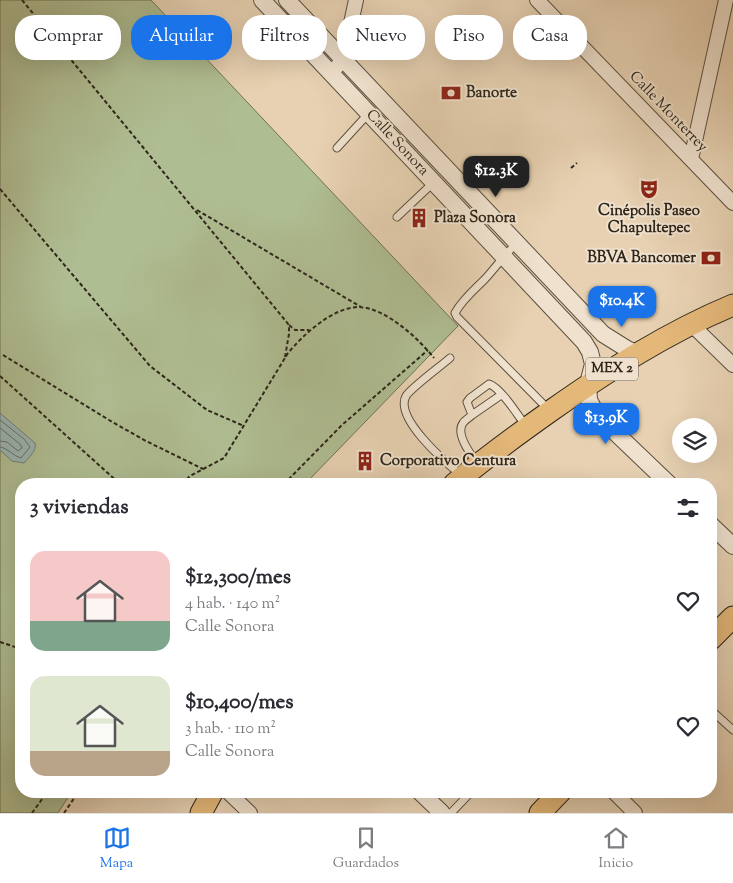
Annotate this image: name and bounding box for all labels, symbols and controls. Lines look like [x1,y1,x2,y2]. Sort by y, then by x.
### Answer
chip: Comprar [15,15,121,60]
chip: Alquilar [131,15,232,60]
chip: Filtros [242,15,327,60]
chip: Nuevo [337,15,425,60]
chip: Piso [435,15,503,60]
chip: Casa [513,15,587,60]
street label: Calle Monterrey [624,67,712,158]
bank icon: Banorte [440,82,462,104]
place label: Banorte [466,83,517,104]
street label: Calle Sonora [361,105,433,181]
pin: $12.3K [455,156,537,198]
text: $12.3K [474,160,518,183]
theatre icon: Cinépolis Paseo Chapultepec [638,178,660,200]
place label: Cinépolis Paseo Chapultepec [598,201,700,239]
building icon: Plaza Sonora [408,207,430,229]
place label: Plaza Sonora [434,208,516,229]
bank icon: BBVA Bancomer [700,247,722,269]
place label: BBVA Bancomer [587,248,696,269]
pin: $10.4K [581,286,663,328]
text: $10.4K [599,290,645,313]
road number: MEX 2 [586,358,638,380]
pin: $13.9K [565,402,647,445]
text: $13.9K [584,407,628,430]
map controls [672,418,717,463]
button: layers [672,418,717,463]
building icon: Corporativo Centura [354,450,376,472]
place label: Corporativo Centura [380,451,516,472]
text: 3 viviendas [30,493,128,523]
icon: filters [674,494,702,522]
text: $12,300/mes [185,563,291,593]
icon: home [70,571,130,631]
icon: heart [674,587,702,615]
text: 4 hab. · 140 m² [185,593,280,616]
text: Calle Sonora [185,616,274,639]
text: $10,400/mes [185,688,294,718]
icon: home [70,696,130,756]
icon: heart [674,712,702,740]
text: 3 hab. · 110 m² [185,718,276,741]
text: Calle Sonora [185,741,274,764]
tab: Mapa [100,824,133,874]
tab: Guardados [333,824,399,874]
tab: Inicio [599,824,633,874]

